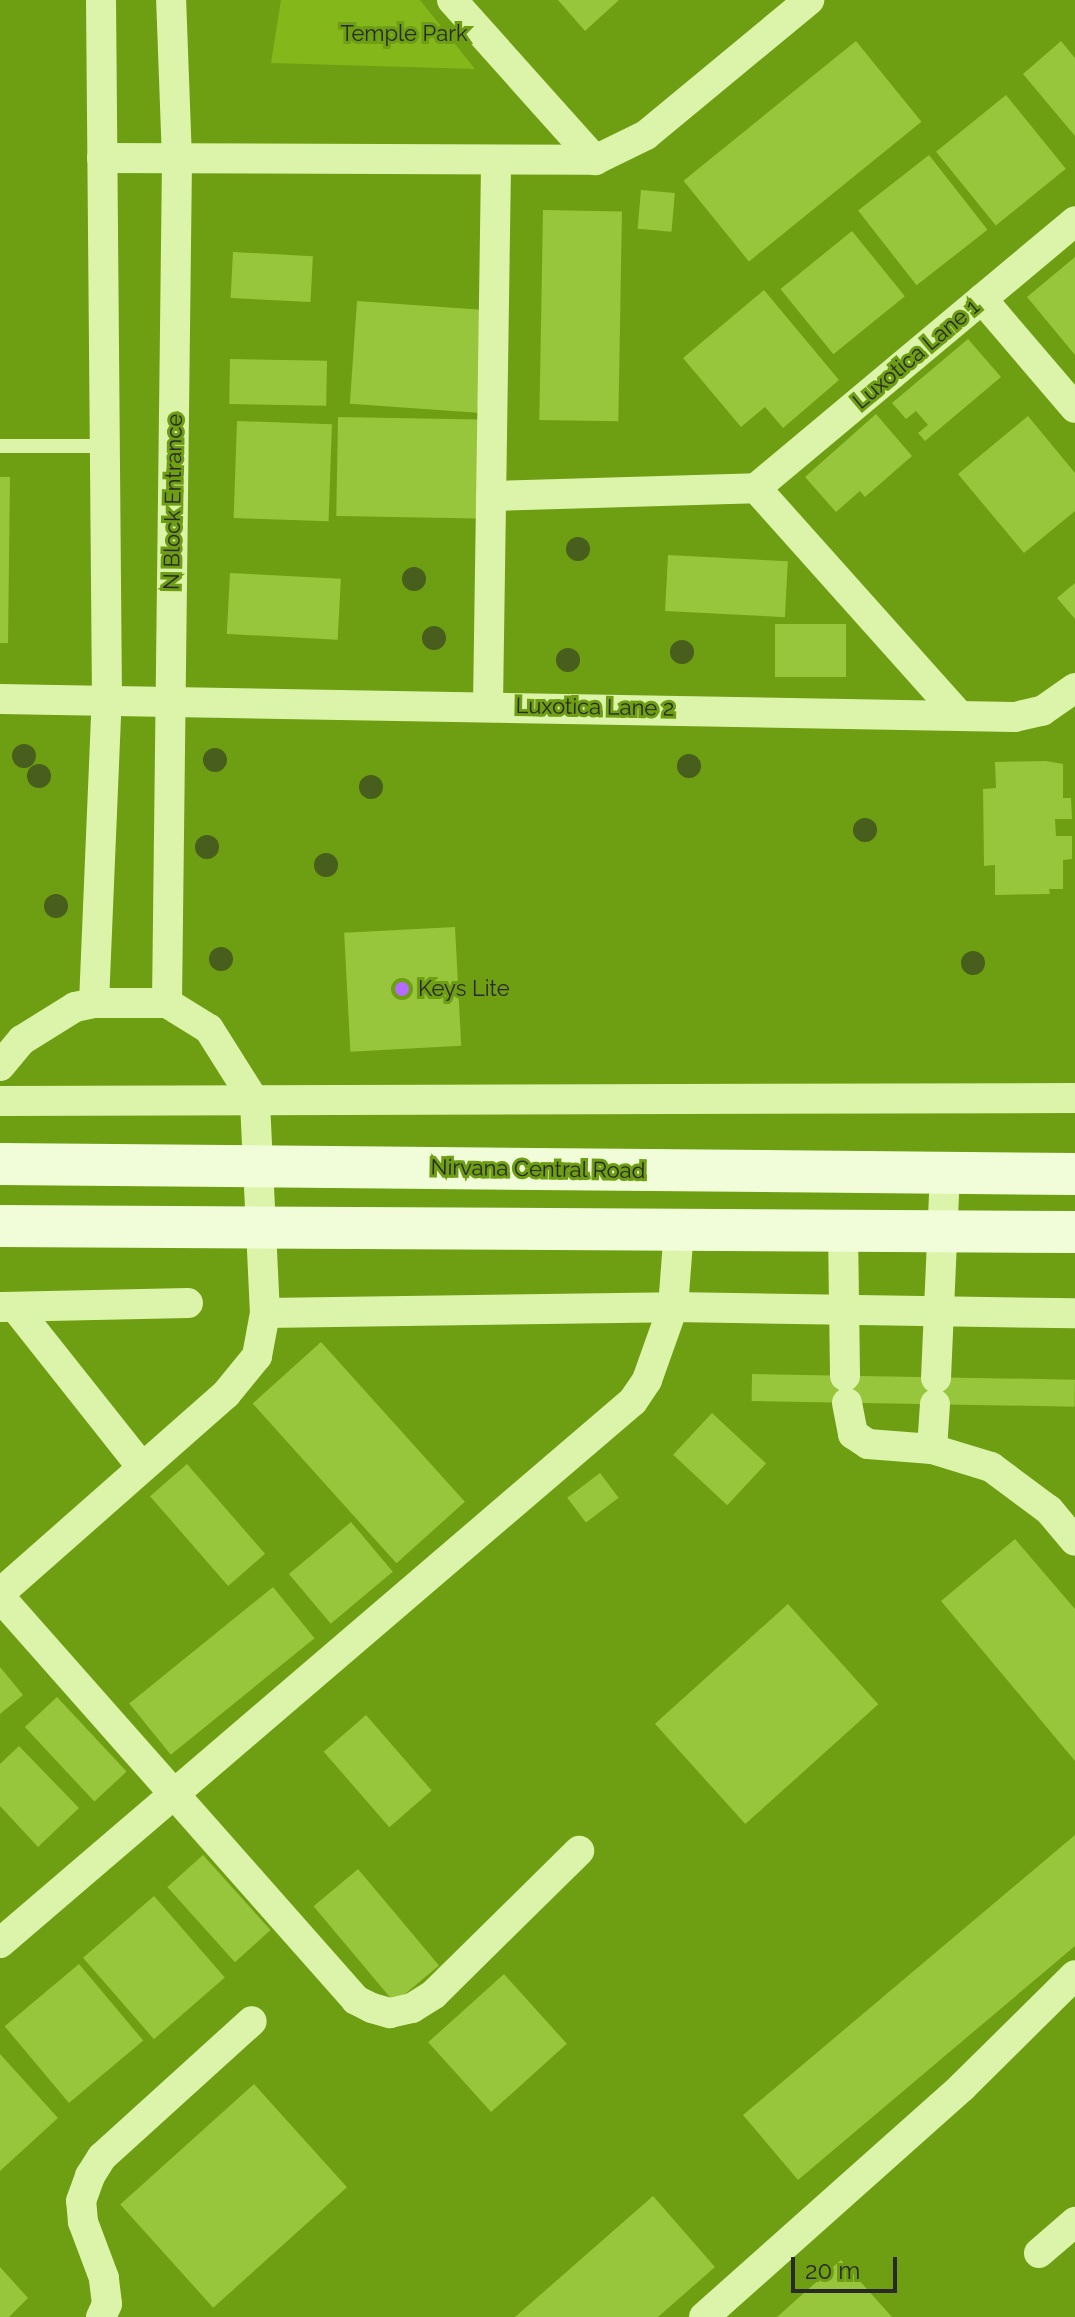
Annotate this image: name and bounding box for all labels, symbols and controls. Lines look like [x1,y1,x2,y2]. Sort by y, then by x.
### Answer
park label: Temple Park [340,21,468,47]
street label: Luxotica Lane 1 [847,294,985,414]
street label: N Block Entrance [158,414,188,590]
street label: Luxotica Lane 2 [515,692,675,722]
place label: Keys Lite [418,976,510,1002]
marker: Keys Lite [393,980,411,998]
street label: Nirvana Central Road [430,1154,646,1184]
scale bar [795,2241,901,2291]
text: 20 m [805,2256,860,2285]

